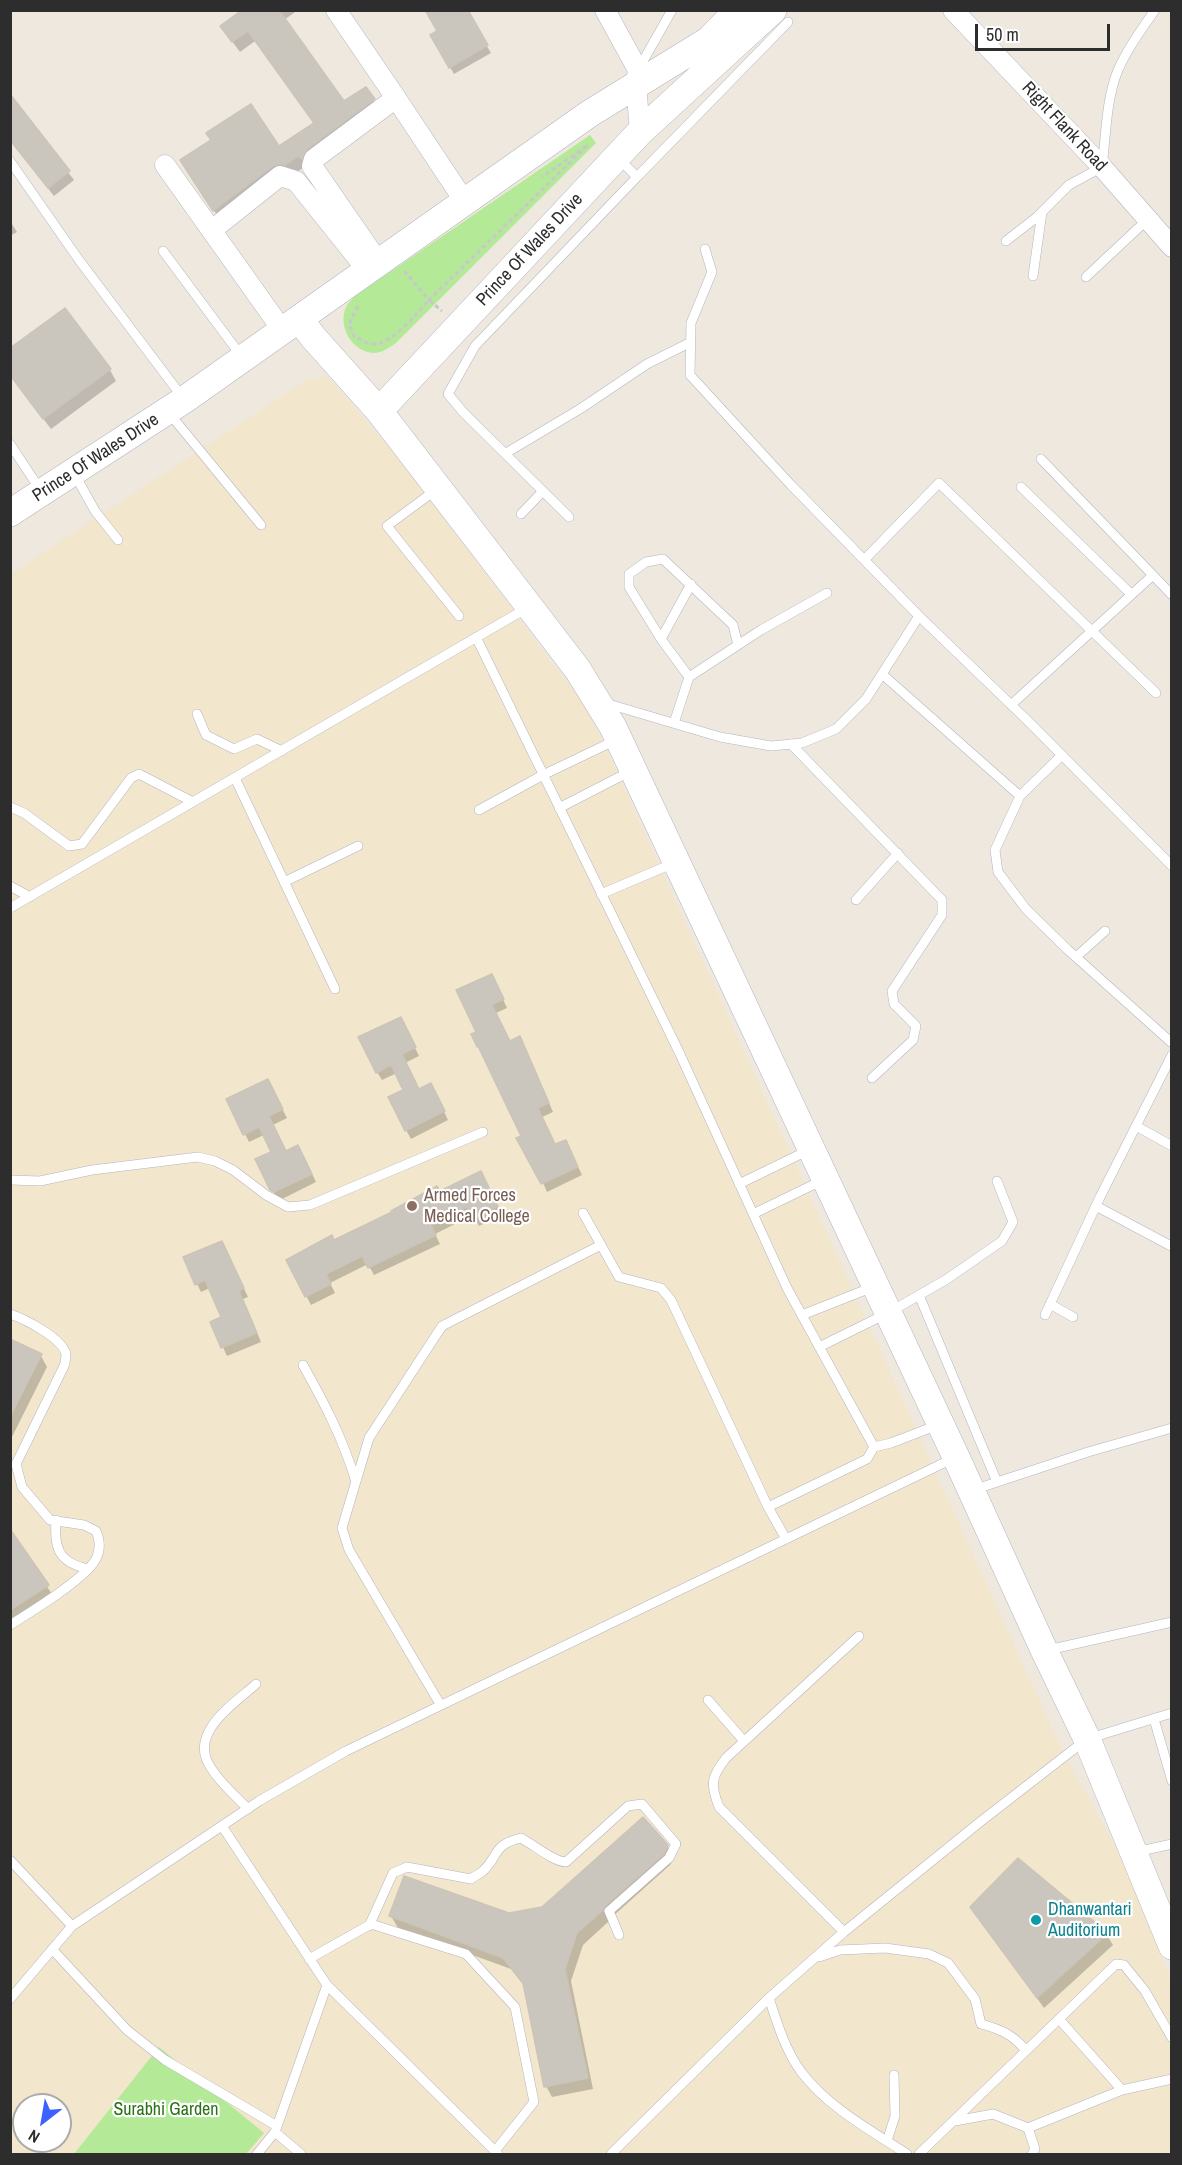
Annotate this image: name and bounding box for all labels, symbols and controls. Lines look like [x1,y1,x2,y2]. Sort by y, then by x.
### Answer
scale bar [978,12,1113,50]
text: 50 m [986,22,1019,47]
street label: Right Flank Road [1017,78,1111,176]
street label: Prince Of Wales Drive [472,189,588,311]
street label: Prince Of Wales Drive [29,409,163,507]
place label: Armed Forces Medical College [424,1185,530,1228]
marker: Armed Forces Medical College [405,1199,419,1213]
place label: Dhanwantari Auditorium [1048,1899,1132,1942]
marker: Dhanwantari Auditorium [1029,1913,1043,1927]
north arrow [12,2093,72,2153]
park label: Surabhi Garden [113,2099,219,2121]
text: N [24,2125,43,2149]

